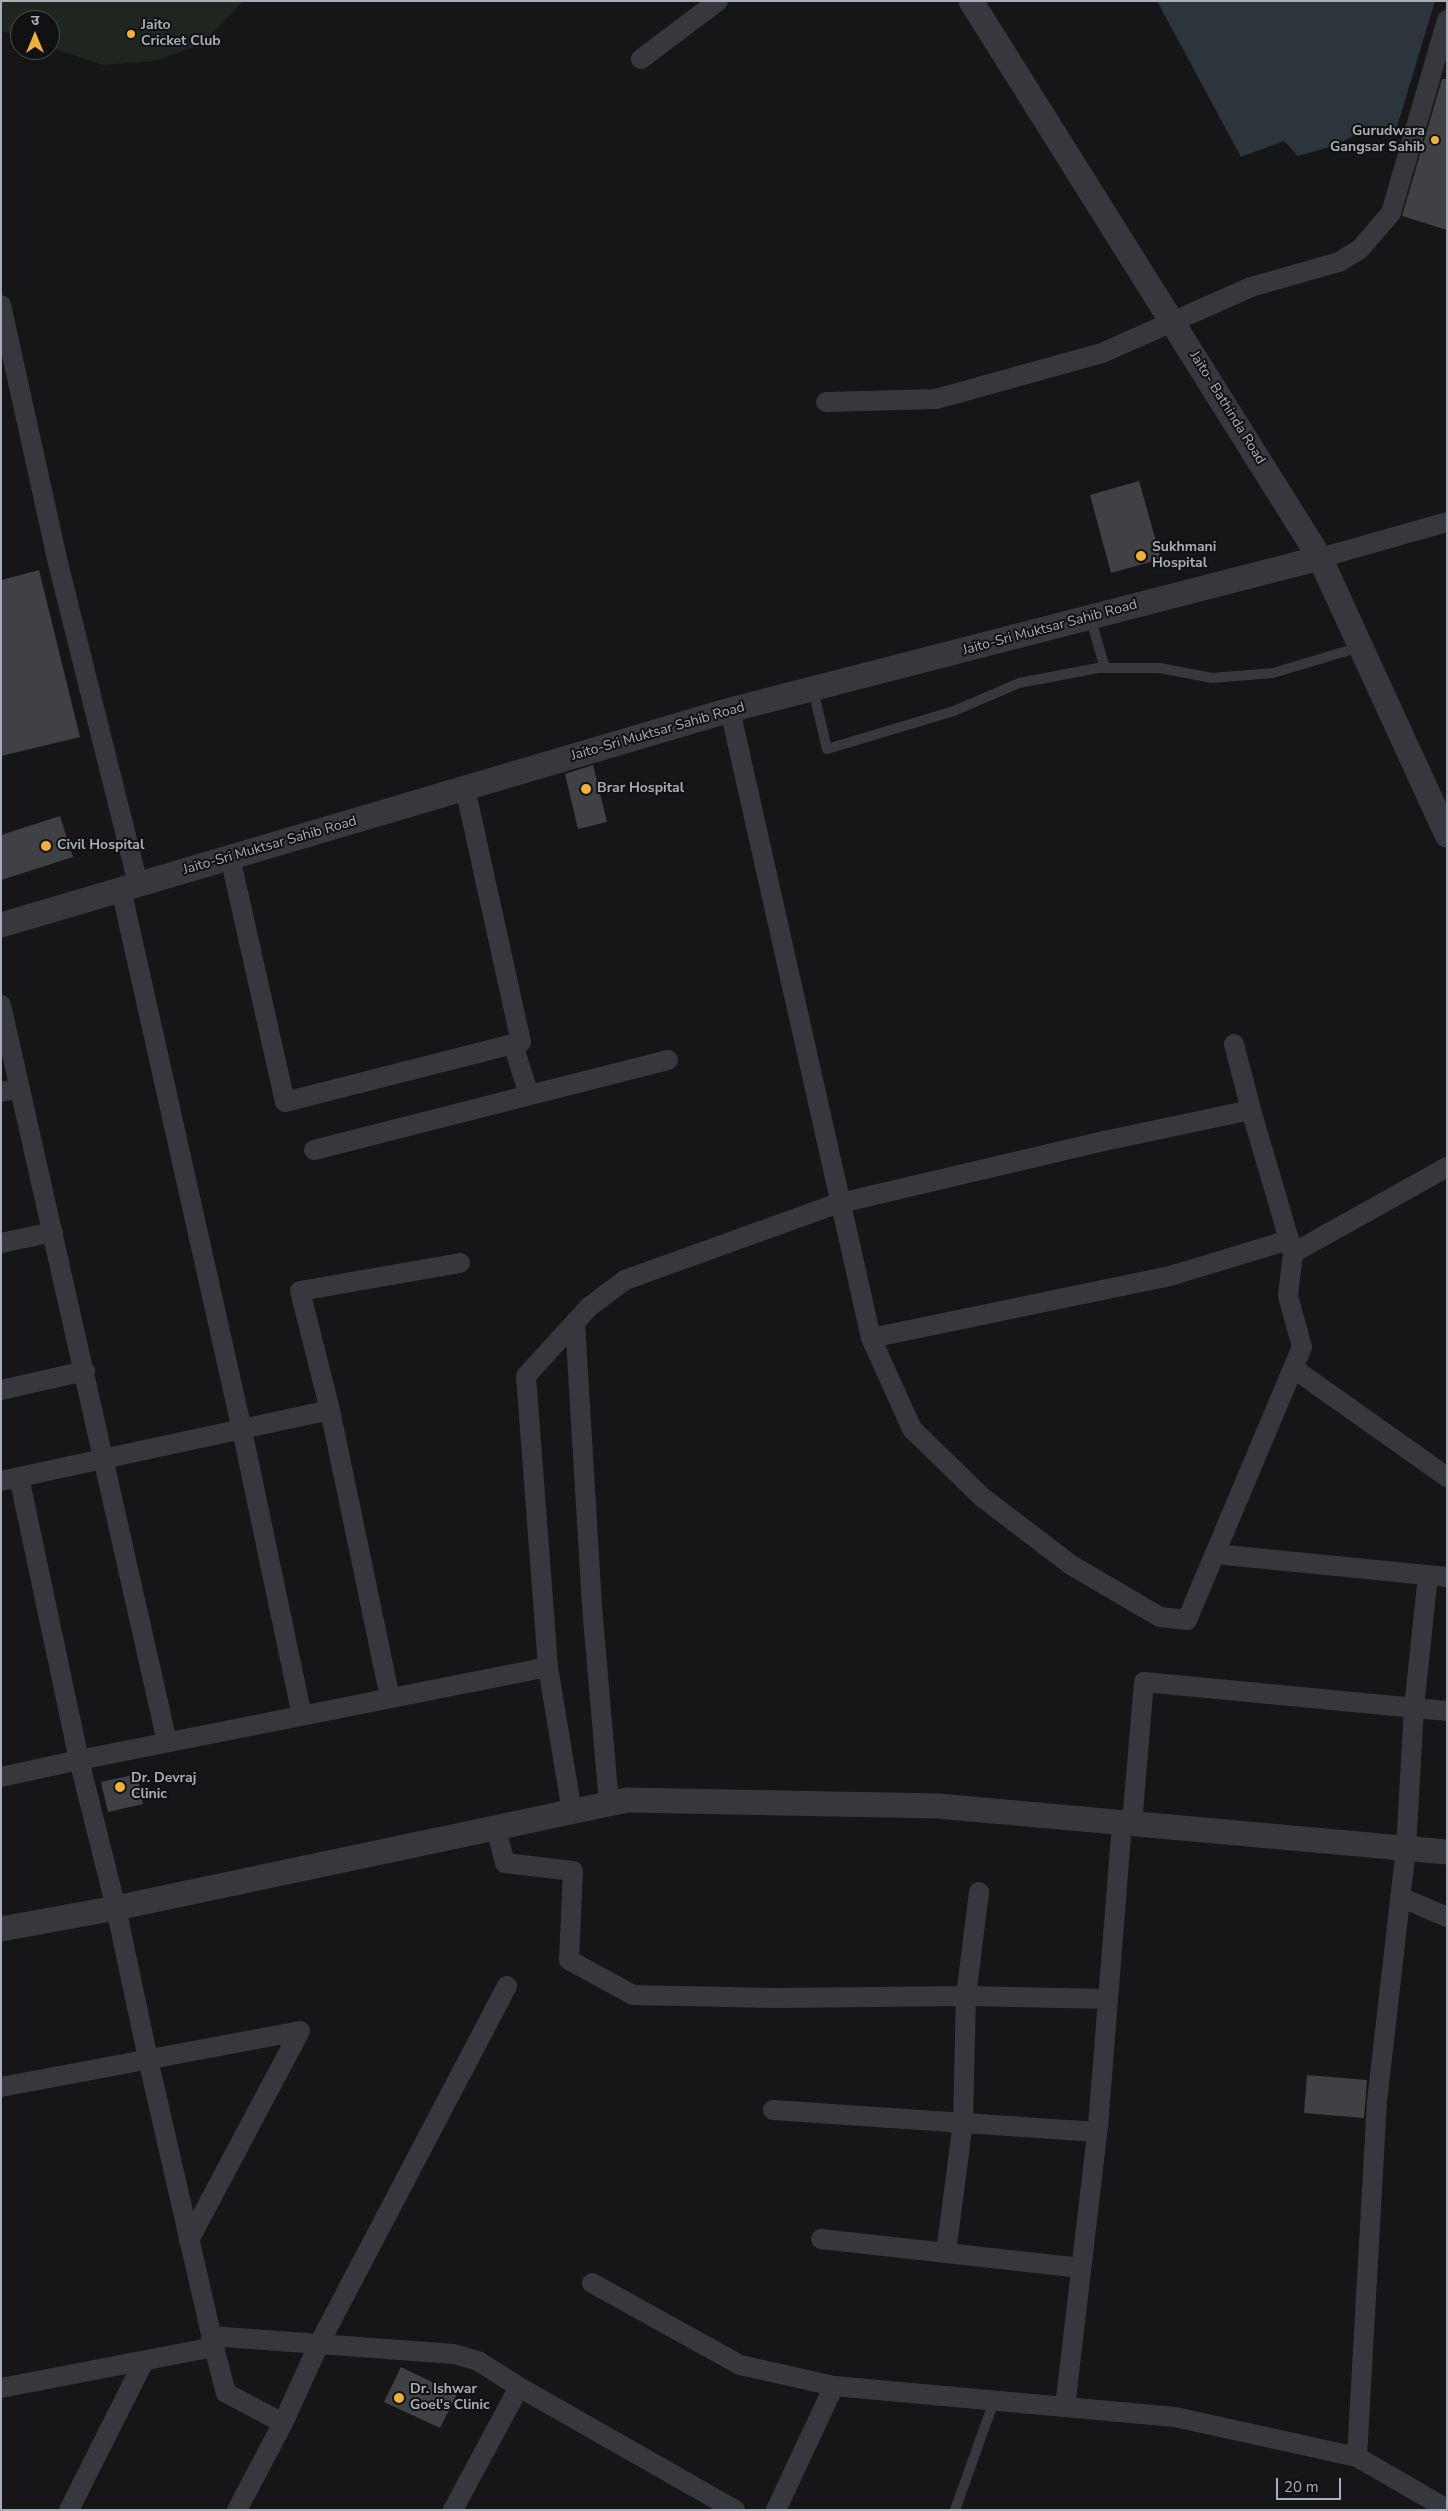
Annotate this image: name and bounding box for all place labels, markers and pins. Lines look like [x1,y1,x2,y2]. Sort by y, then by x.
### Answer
place label: Jaito Cricket Club [141,18,221,50]
marker: Jaito Cricket Club [125,28,137,40]
place label: Gurudwara Gangsar Sahib [1330,124,1425,156]
marker: Gurudwara Gangsar Sahib [1429,134,1441,146]
place label: Sukhmani Hospital [1152,540,1216,572]
marker: Sukhmani Hospital [1134,549,1148,563]
place label: Brar Hospital [597,781,684,797]
marker: Brar Hospital [579,782,593,796]
place label: Civil Hospital [57,838,144,854]
marker: Civil Hospital [39,839,53,853]
place label: Dr. Devraj Clinic [131,1771,196,1804]
marker: Dr. Devraj Clinic [113,1780,127,1794]
place label: Dr. Ishwar Goel's Clinic [410,2382,490,2414]
marker: Dr. Ishwar Goel's Clinic [392,2391,406,2405]

